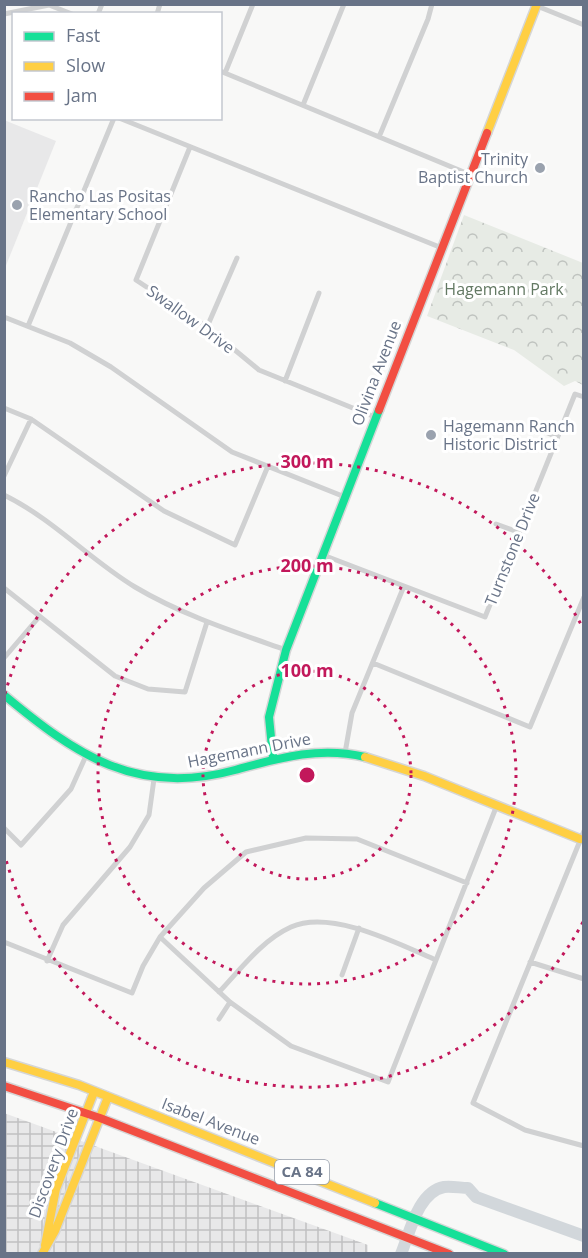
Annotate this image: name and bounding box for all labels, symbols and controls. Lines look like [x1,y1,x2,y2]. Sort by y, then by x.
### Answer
legend [12,12,222,120]
text: Fast [66,23,100,47]
text: Slow [66,53,105,77]
text: Jam [64,83,98,107]
place label: Trinity Baptist Church [418,148,529,188]
marker: Trinity Baptist Church [533,161,547,175]
place label: Rancho Las Positas Elementary School [29,185,171,225]
marker: Rancho Las Positas Elementary School [10,198,24,212]
park label: Hagemann Park [444,278,564,300]
street label: Swallow Drive [143,280,239,358]
street label: Olivina Avenue [346,317,406,429]
place label: Hagemann Ranch Historic District [443,415,575,455]
marker: Hagemann Ranch Historic District [424,428,438,442]
text: 300 m [280,449,334,473]
street label: Turnstone Drive [479,489,545,609]
text: 200 m [280,553,334,577]
text: 100 m [280,658,334,682]
street label: Hagemann Drive [186,727,312,773]
centre of rings [297,765,317,785]
street label: Isabel Avenue [159,1092,263,1150]
street label: Discovery Drive [23,1105,83,1221]
road number: CA 84 [275,1160,329,1184]

